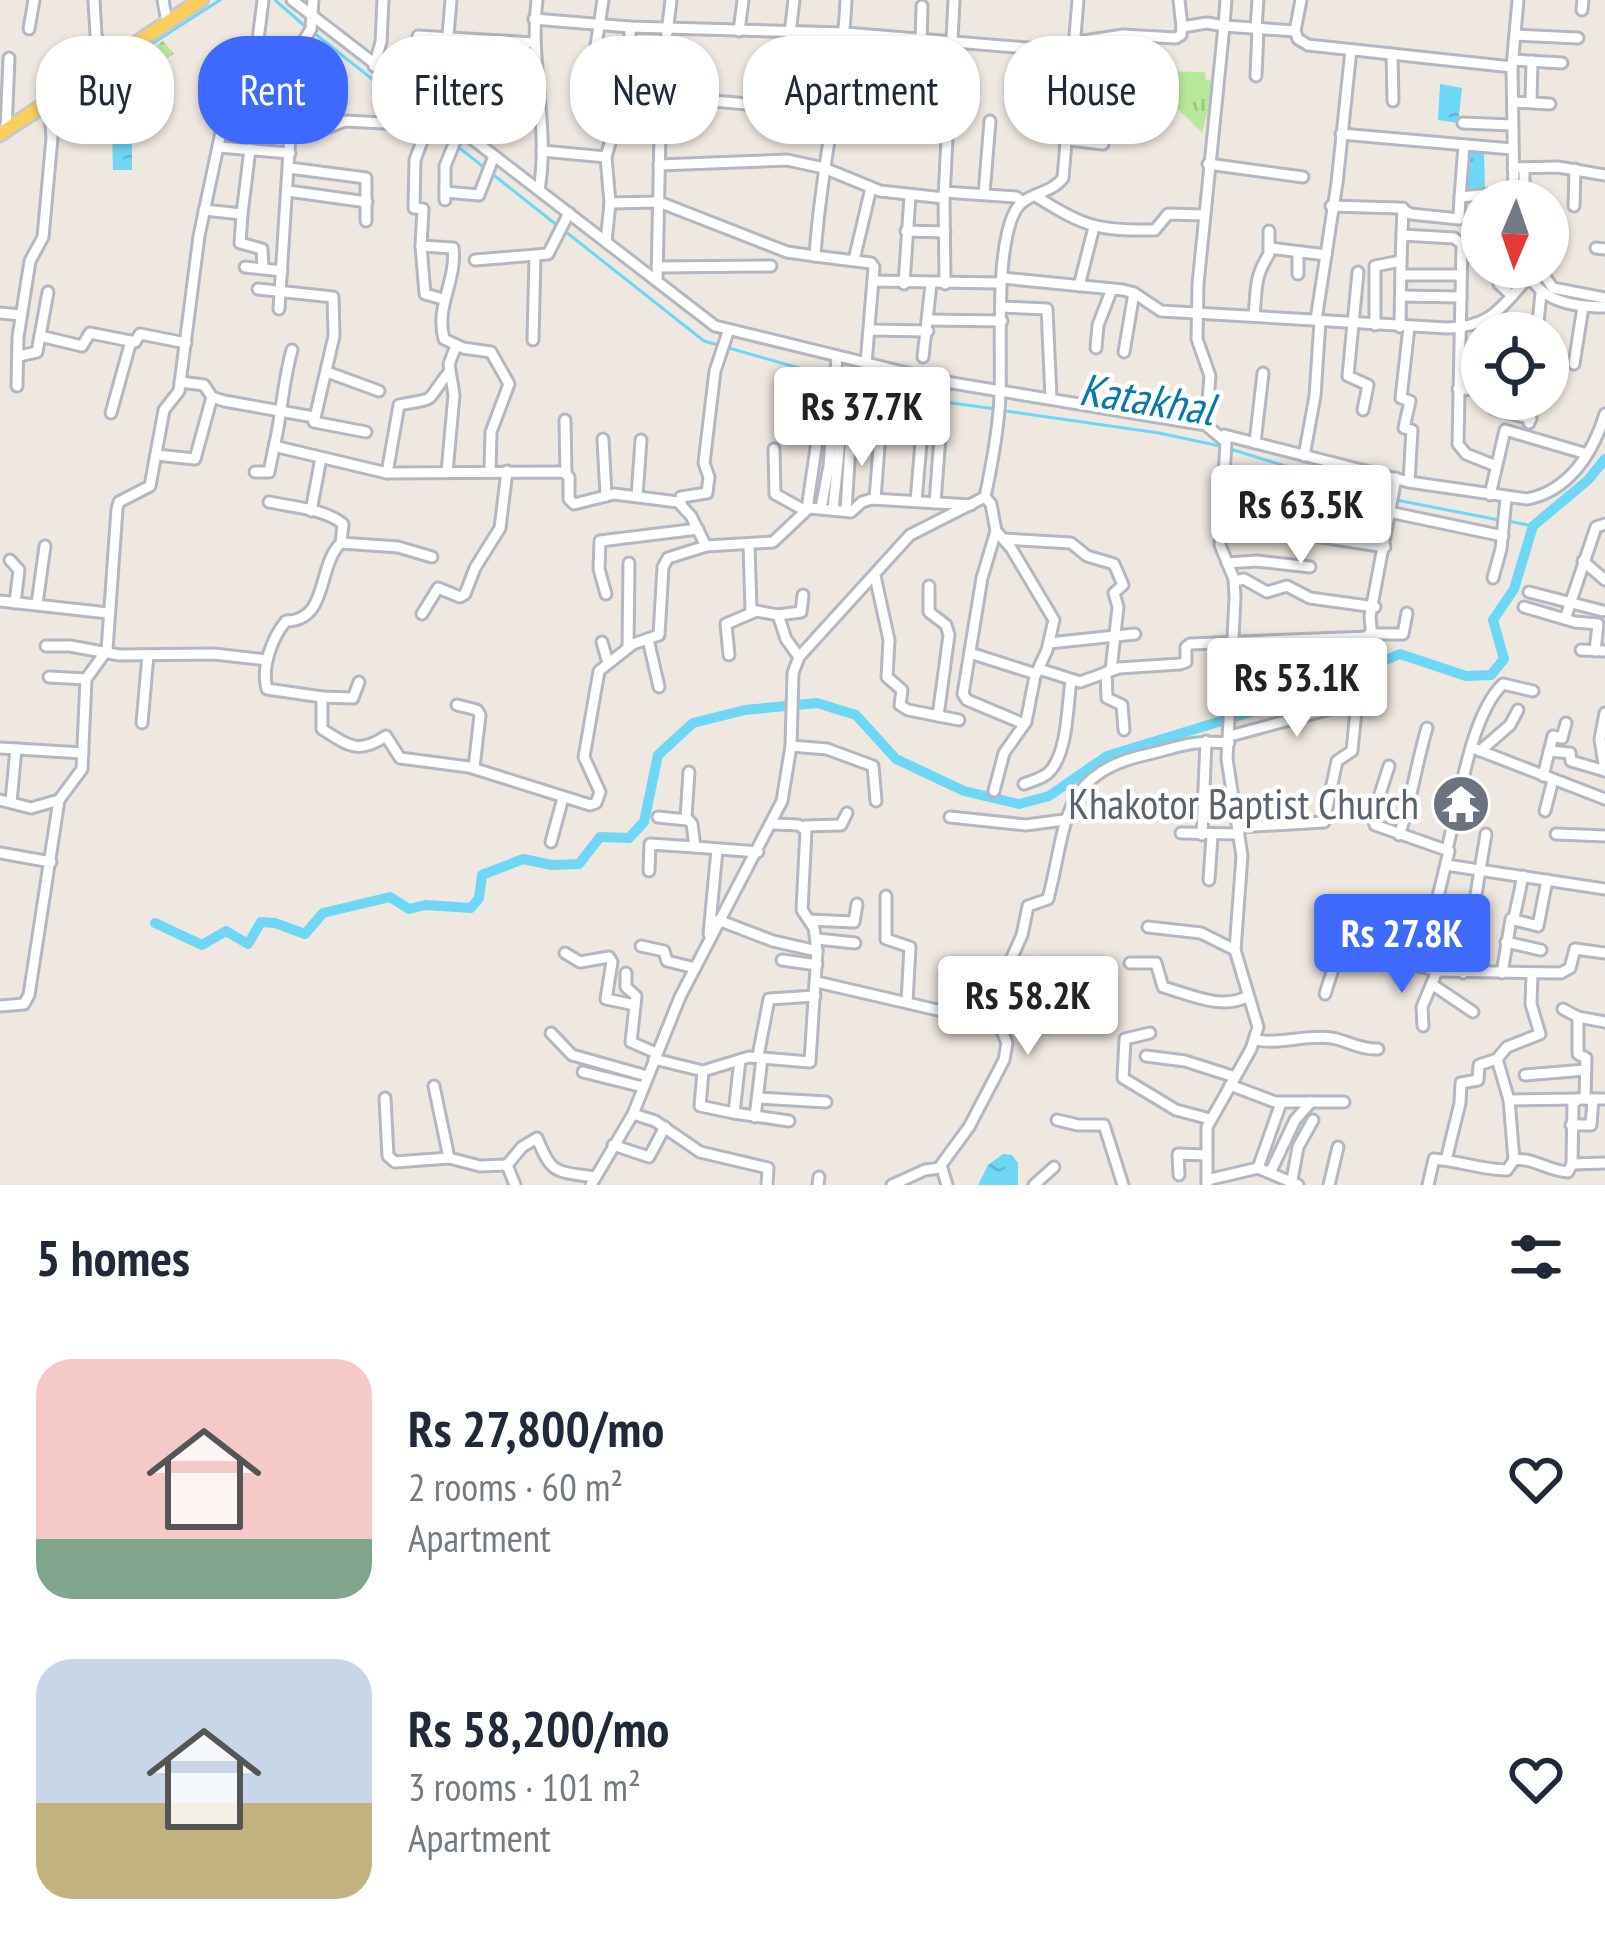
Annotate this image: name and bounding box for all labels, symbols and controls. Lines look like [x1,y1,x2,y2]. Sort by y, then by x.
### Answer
chip: Buy [36,36,174,144]
chip: Rent [198,36,348,144]
chip: Filters [372,36,546,144]
chip: New [570,36,719,144]
chip: Apartment [743,36,980,144]
chip: House [1004,36,1179,144]
north arrow [1461,180,1569,288]
map controls [1461,180,1569,420]
button: locate [1461,312,1569,420]
water label: Katakhal [1076,359,1222,438]
pin: Rs 37.7K [738,367,986,469]
text: Rs 37.7K [801,380,923,431]
pin: Rs 63.5K [1177,465,1425,567]
text: Rs 63.5K [1238,478,1364,529]
pin: Rs 53.1K [1173,638,1421,740]
text: Rs 53.1K [1234,651,1360,702]
temple icon: Khakotor Baptist Church [1430,773,1492,835]
place label: Khakotor Baptist Church [1068,776,1419,831]
pin: Rs 27.8K [1278,894,1526,996]
text: Rs 27.8K [1341,907,1463,958]
pin: Rs 58.2K [904,956,1152,1058]
text: Rs 58.2K [965,969,1091,1020]
text: 5 homes [36,1224,190,1290]
icon: filters [1503,1224,1569,1290]
text: Rs 27,800/mo [408,1395,664,1461]
icon: home [132,1407,276,1551]
icon: heart [1503,1446,1569,1512]
text: 2 rooms · 60 m² [408,1461,623,1512]
text: Apartment [408,1512,551,1563]
text: Rs 58,200/mo [408,1695,669,1761]
icon: home [132,1707,276,1851]
icon: heart [1503,1746,1569,1812]
text: 3 rooms · 101 m² [408,1761,641,1812]
text: Apartment [408,1812,551,1863]

